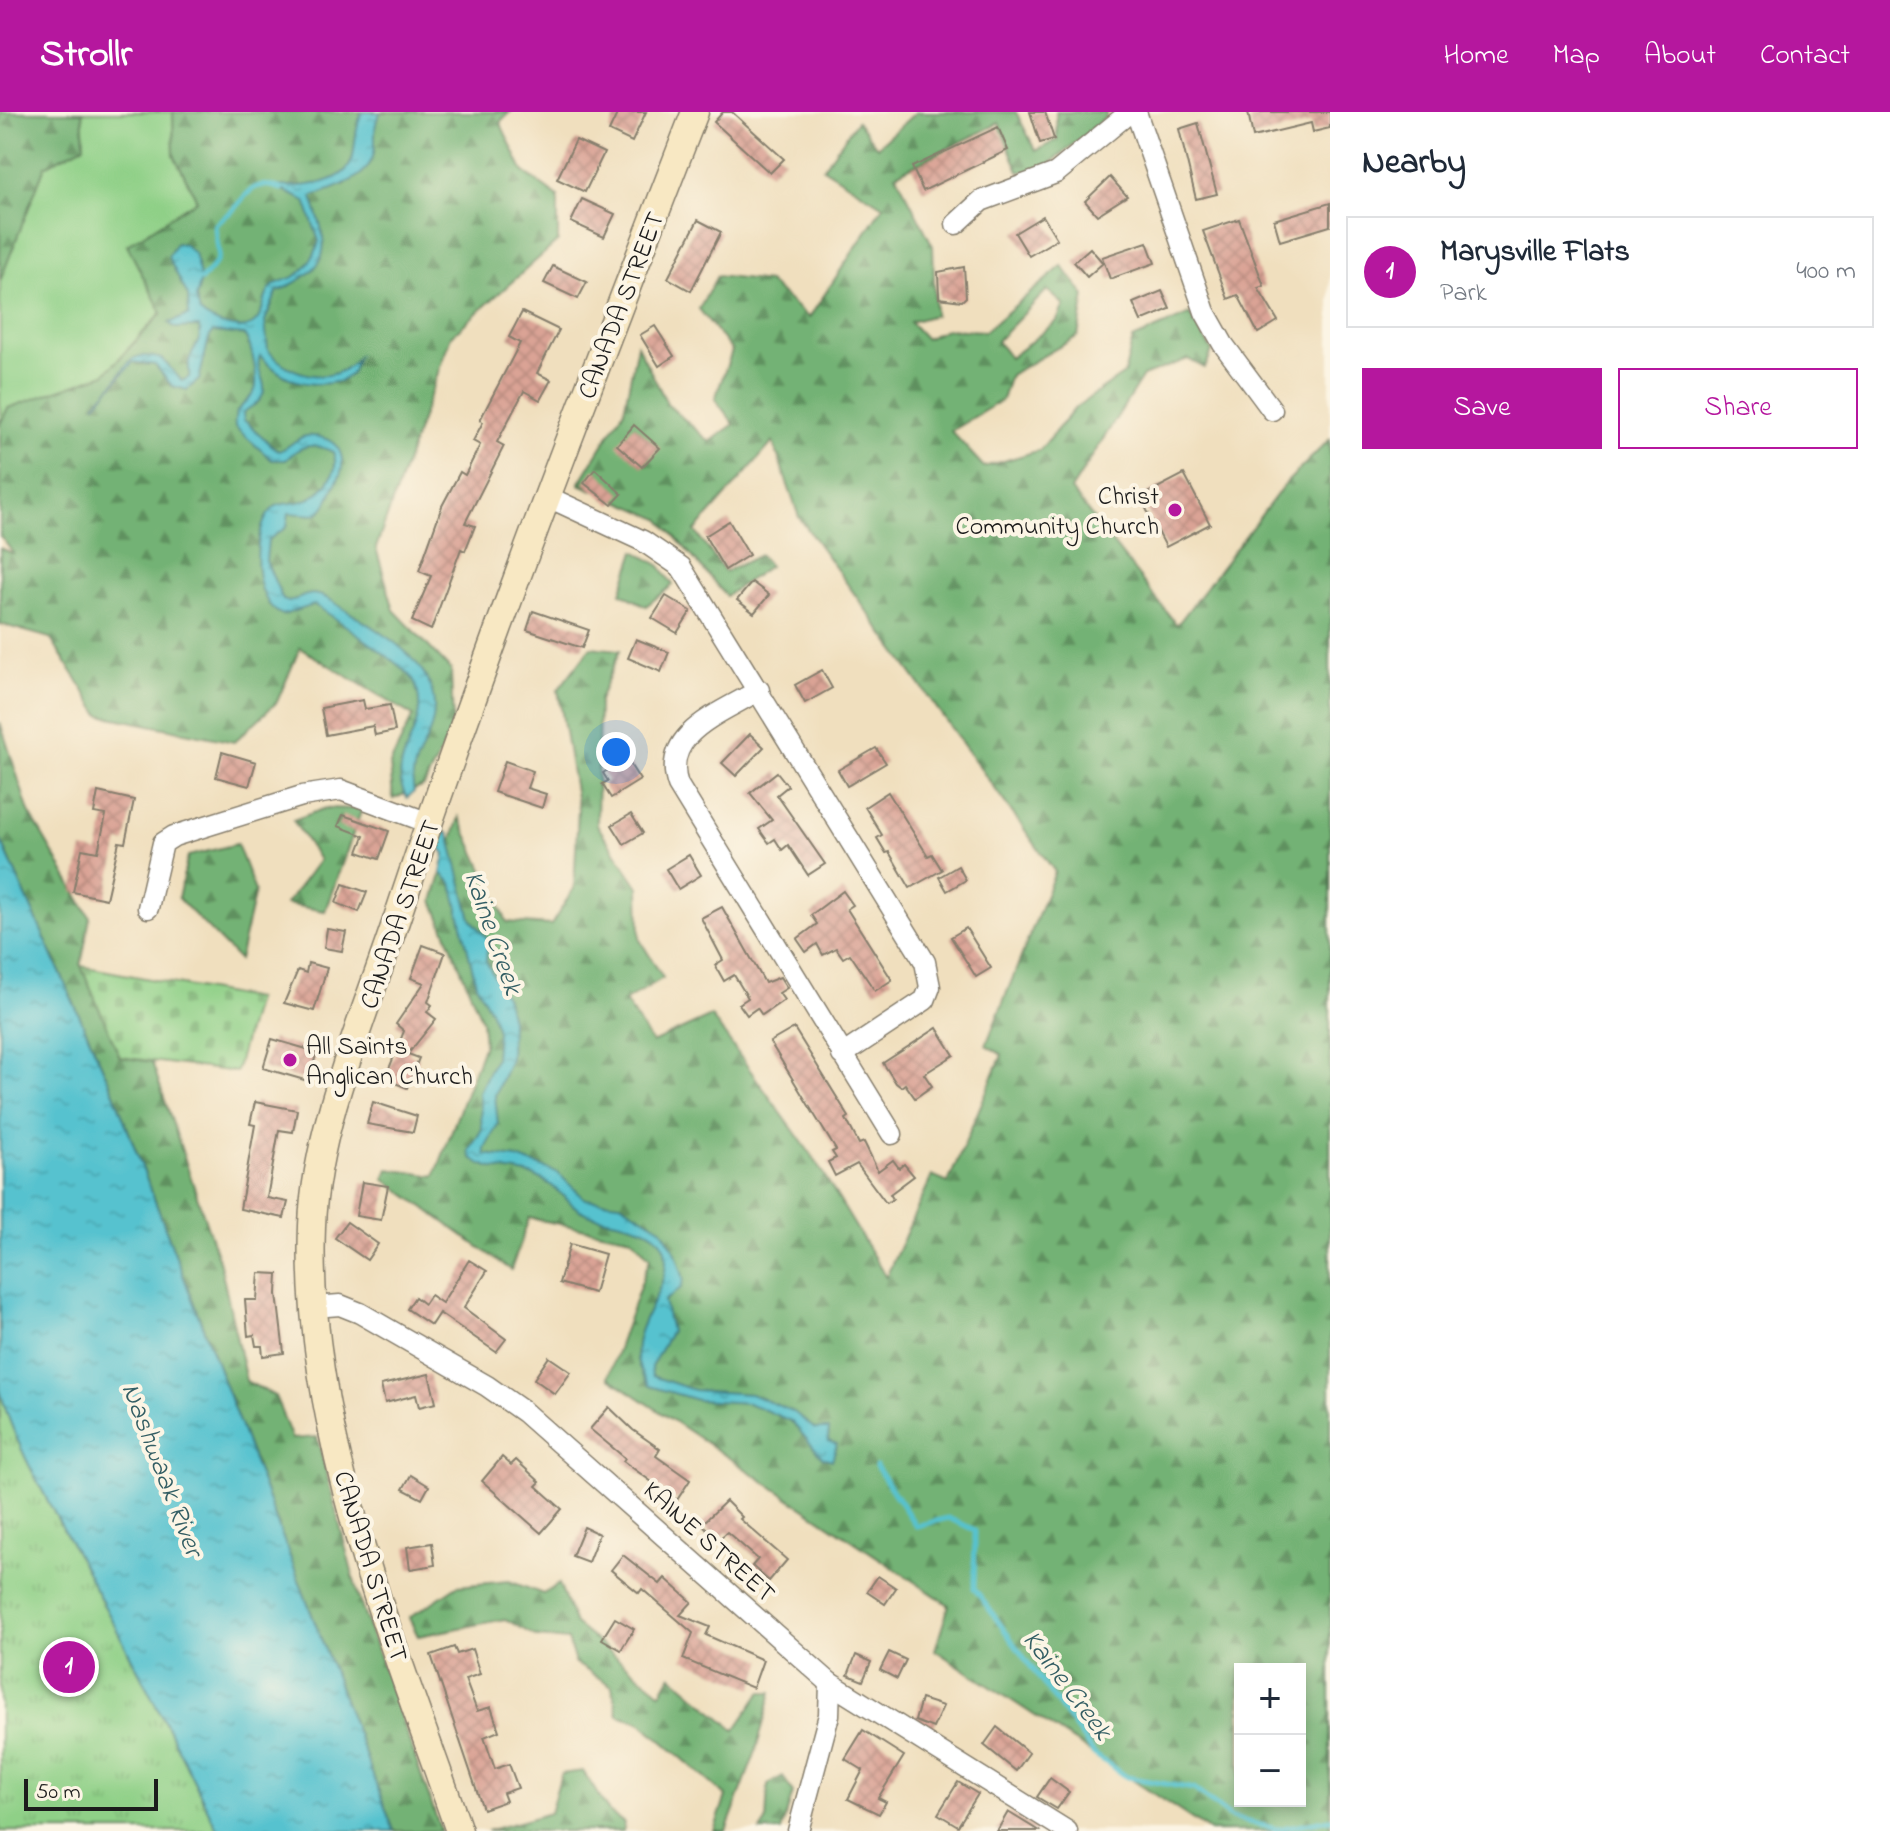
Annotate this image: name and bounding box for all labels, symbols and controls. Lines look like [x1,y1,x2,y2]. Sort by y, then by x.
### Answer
text: Strollr [40,28,132,84]
text: Home [1443,36,1509,77]
text: Map [1553,36,1600,77]
text: About [1644,36,1716,77]
text: Contact [1760,36,1850,77]
text: Nearby [1362,139,1466,189]
street label: CANADA STREET [570,207,676,405]
text: Marysville Flats [1440,231,1630,275]
text: 1 [1386,253,1394,291]
text: 400 m [1796,253,1856,291]
text: Park [1440,275,1487,313]
button: Save [1362,368,1602,449]
button: Share [1618,368,1858,449]
place label: Christ Community Church [955,479,1159,547]
marker: Christ Community Church [1166,501,1184,519]
your location [596,732,636,772]
street label: CANADA STREET [352,815,452,1015]
water label: Kaine Creek [451,866,533,1002]
place label: All Saints Anglican Church [306,1029,473,1097]
marker: All Saints Anglican Church [281,1051,299,1069]
water label: Nashwaak River [109,1378,214,1566]
street label: CANADA STREET [322,1467,416,1667]
street label: KAINE STREET [633,1473,783,1613]
water label: Kaine Creek [1011,1622,1122,1751]
pin: 1 [43,1637,95,1697]
map controls [1234,1663,1306,1807]
button: + [1234,1663,1306,1735]
button: − [1234,1735,1306,1807]
scale bar [24,1775,158,1811]
text: 50 m [36,1777,81,1809]

